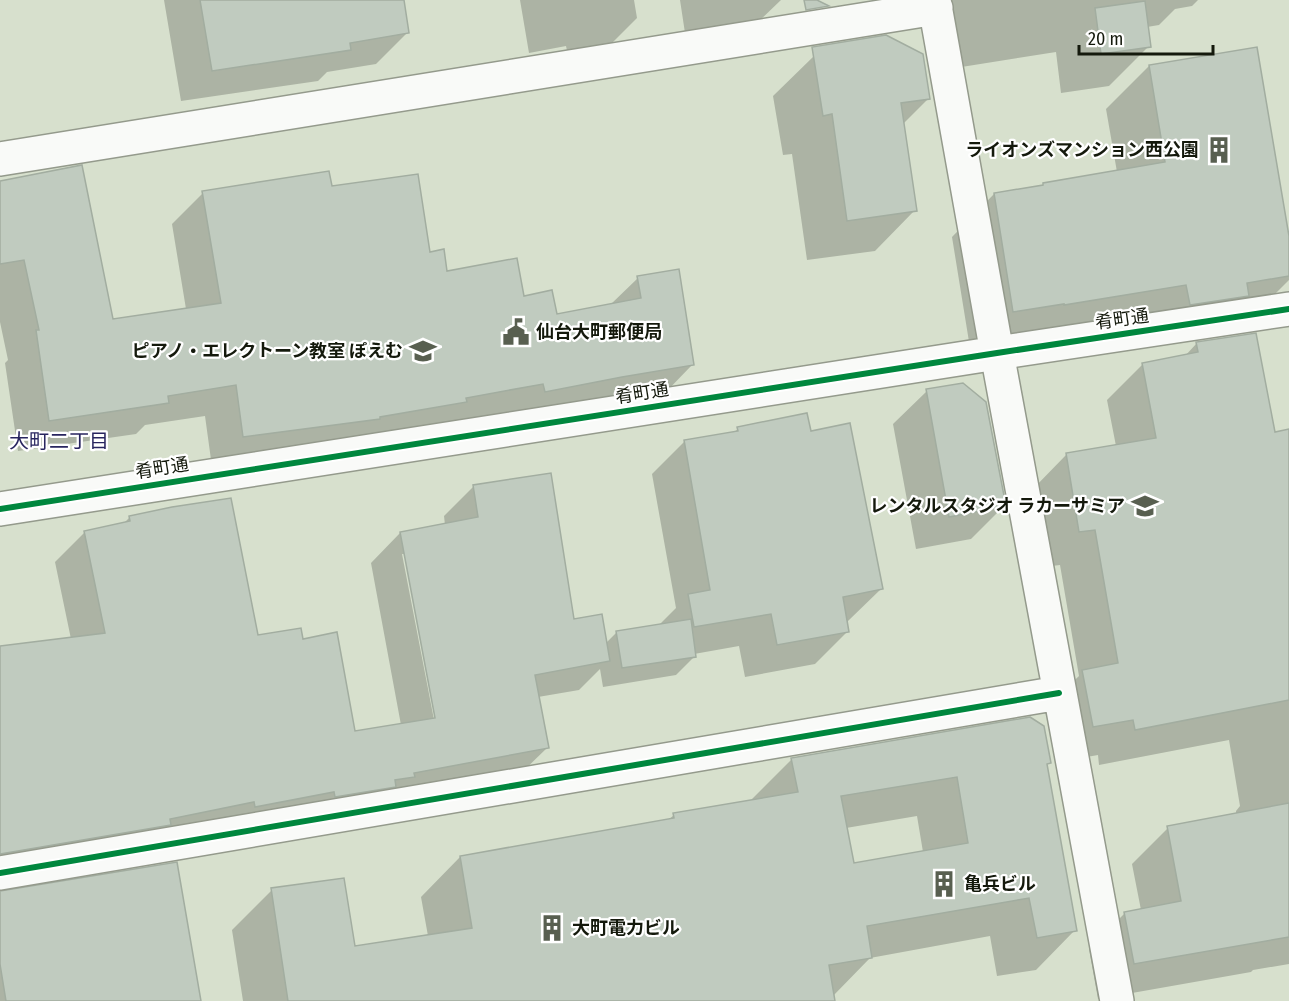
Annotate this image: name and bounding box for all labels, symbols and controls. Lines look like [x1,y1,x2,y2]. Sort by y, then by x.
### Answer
scale bar [1079,18,1212,56]
text: 20 m [1088,28,1123,50]
building icon: ライオンズマンション西公園 [1204,135,1234,165]
place label: ライオンズマンション西公園 [965,139,1199,161]
street label: 肴町通 [1094,304,1150,334]
public building icon: 仙台大町郵便局 [501,317,531,347]
place label: 仙台大町郵便局 [536,321,662,343]
school or university icon: ピアノ・エレクトーン教室 ぽえむ [408,336,438,366]
place label: ピアノ・エレクトーン教室 ぽえむ [132,340,403,362]
street label: 肴町通 [614,378,670,408]
district label: 大町二丁目 [9,429,109,453]
street label: 肴町通 [134,453,190,483]
school or university icon: レンタルスタジオ ラカーサミア [1130,491,1160,521]
place label: レンタルスタジオ ラカーサミア [870,495,1125,517]
building icon: 亀兵ビル [929,869,959,899]
place label: 亀兵ビル [964,873,1036,895]
building icon: 大町電力ビル [537,913,567,943]
place label: 大町電力ビル [572,917,680,939]

